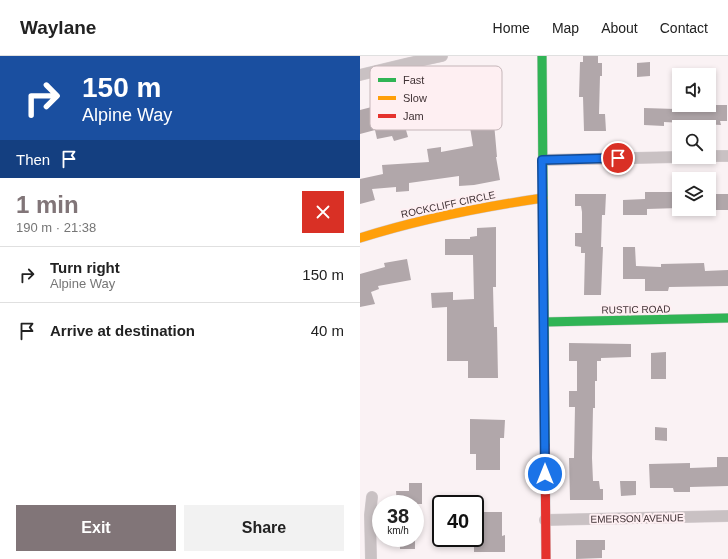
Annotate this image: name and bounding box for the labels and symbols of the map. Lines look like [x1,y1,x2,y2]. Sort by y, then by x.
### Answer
legend [370,66,502,130]
text: Fast [403,74,424,86]
text: Slow [403,92,427,104]
text: Jam [403,110,424,122]
pin [601,141,635,175]
street label: ROCKCLIFF CIRCLE [400,189,497,220]
street label: RUSTIC ROAD [601,303,671,316]
position arrow [524,453,566,495]
speed limit sign: 40 [432,495,484,547]
street label: EMERSON AVENUE [590,512,684,525]

